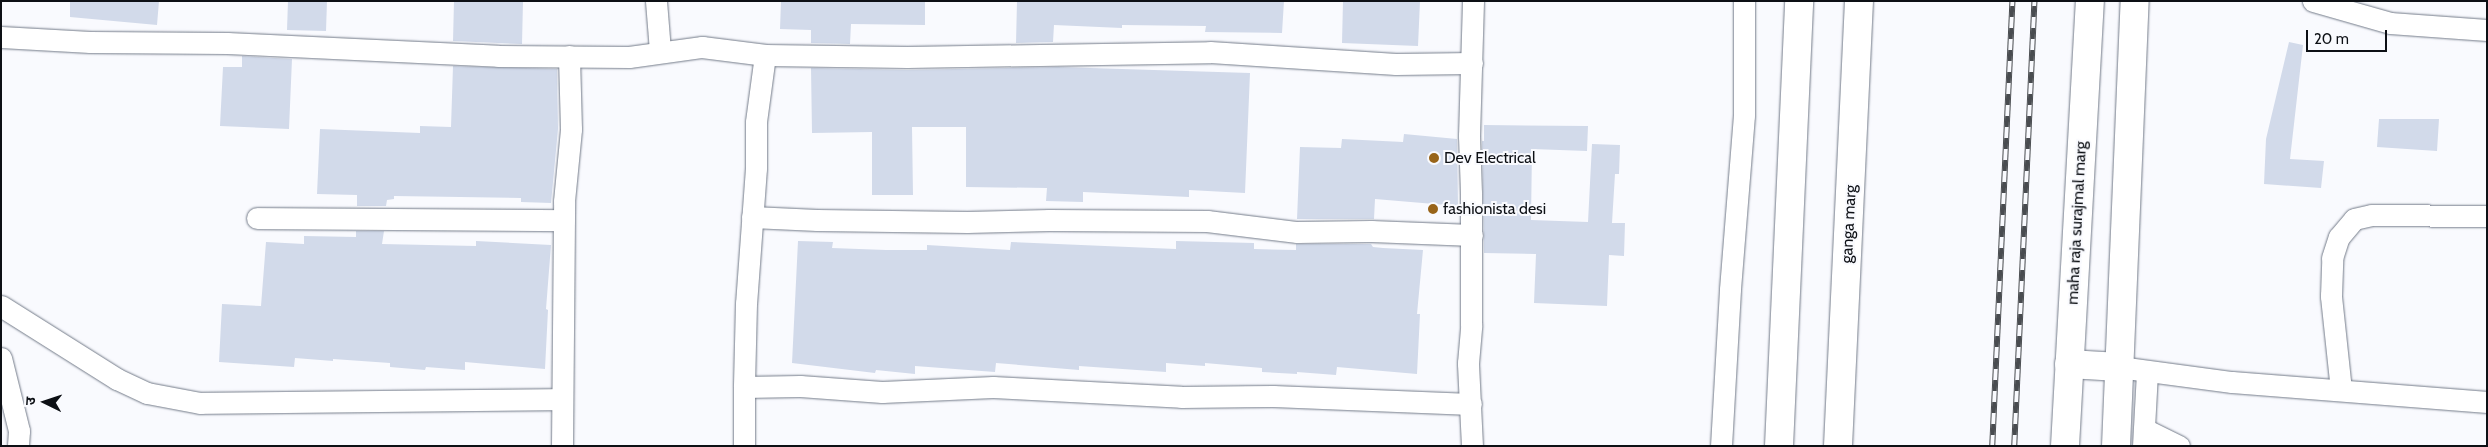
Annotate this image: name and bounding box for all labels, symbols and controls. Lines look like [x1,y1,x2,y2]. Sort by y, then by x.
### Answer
scale bar [2308,20,2389,52]
text: 20 m [2314,30,2349,48]
street label: maha raja surajmal marg [2063,141,2091,305]
place label: Dev Electrical [1444,148,1536,168]
marker: Dev Electrical [1428,152,1440,164]
street label: ganga marg [1837,184,1861,264]
place label: fashionista desi [1443,199,1546,219]
marker: fashionista desi [1427,203,1439,215]
north arrow [20,377,70,427]
text: उ [21,396,39,406]

